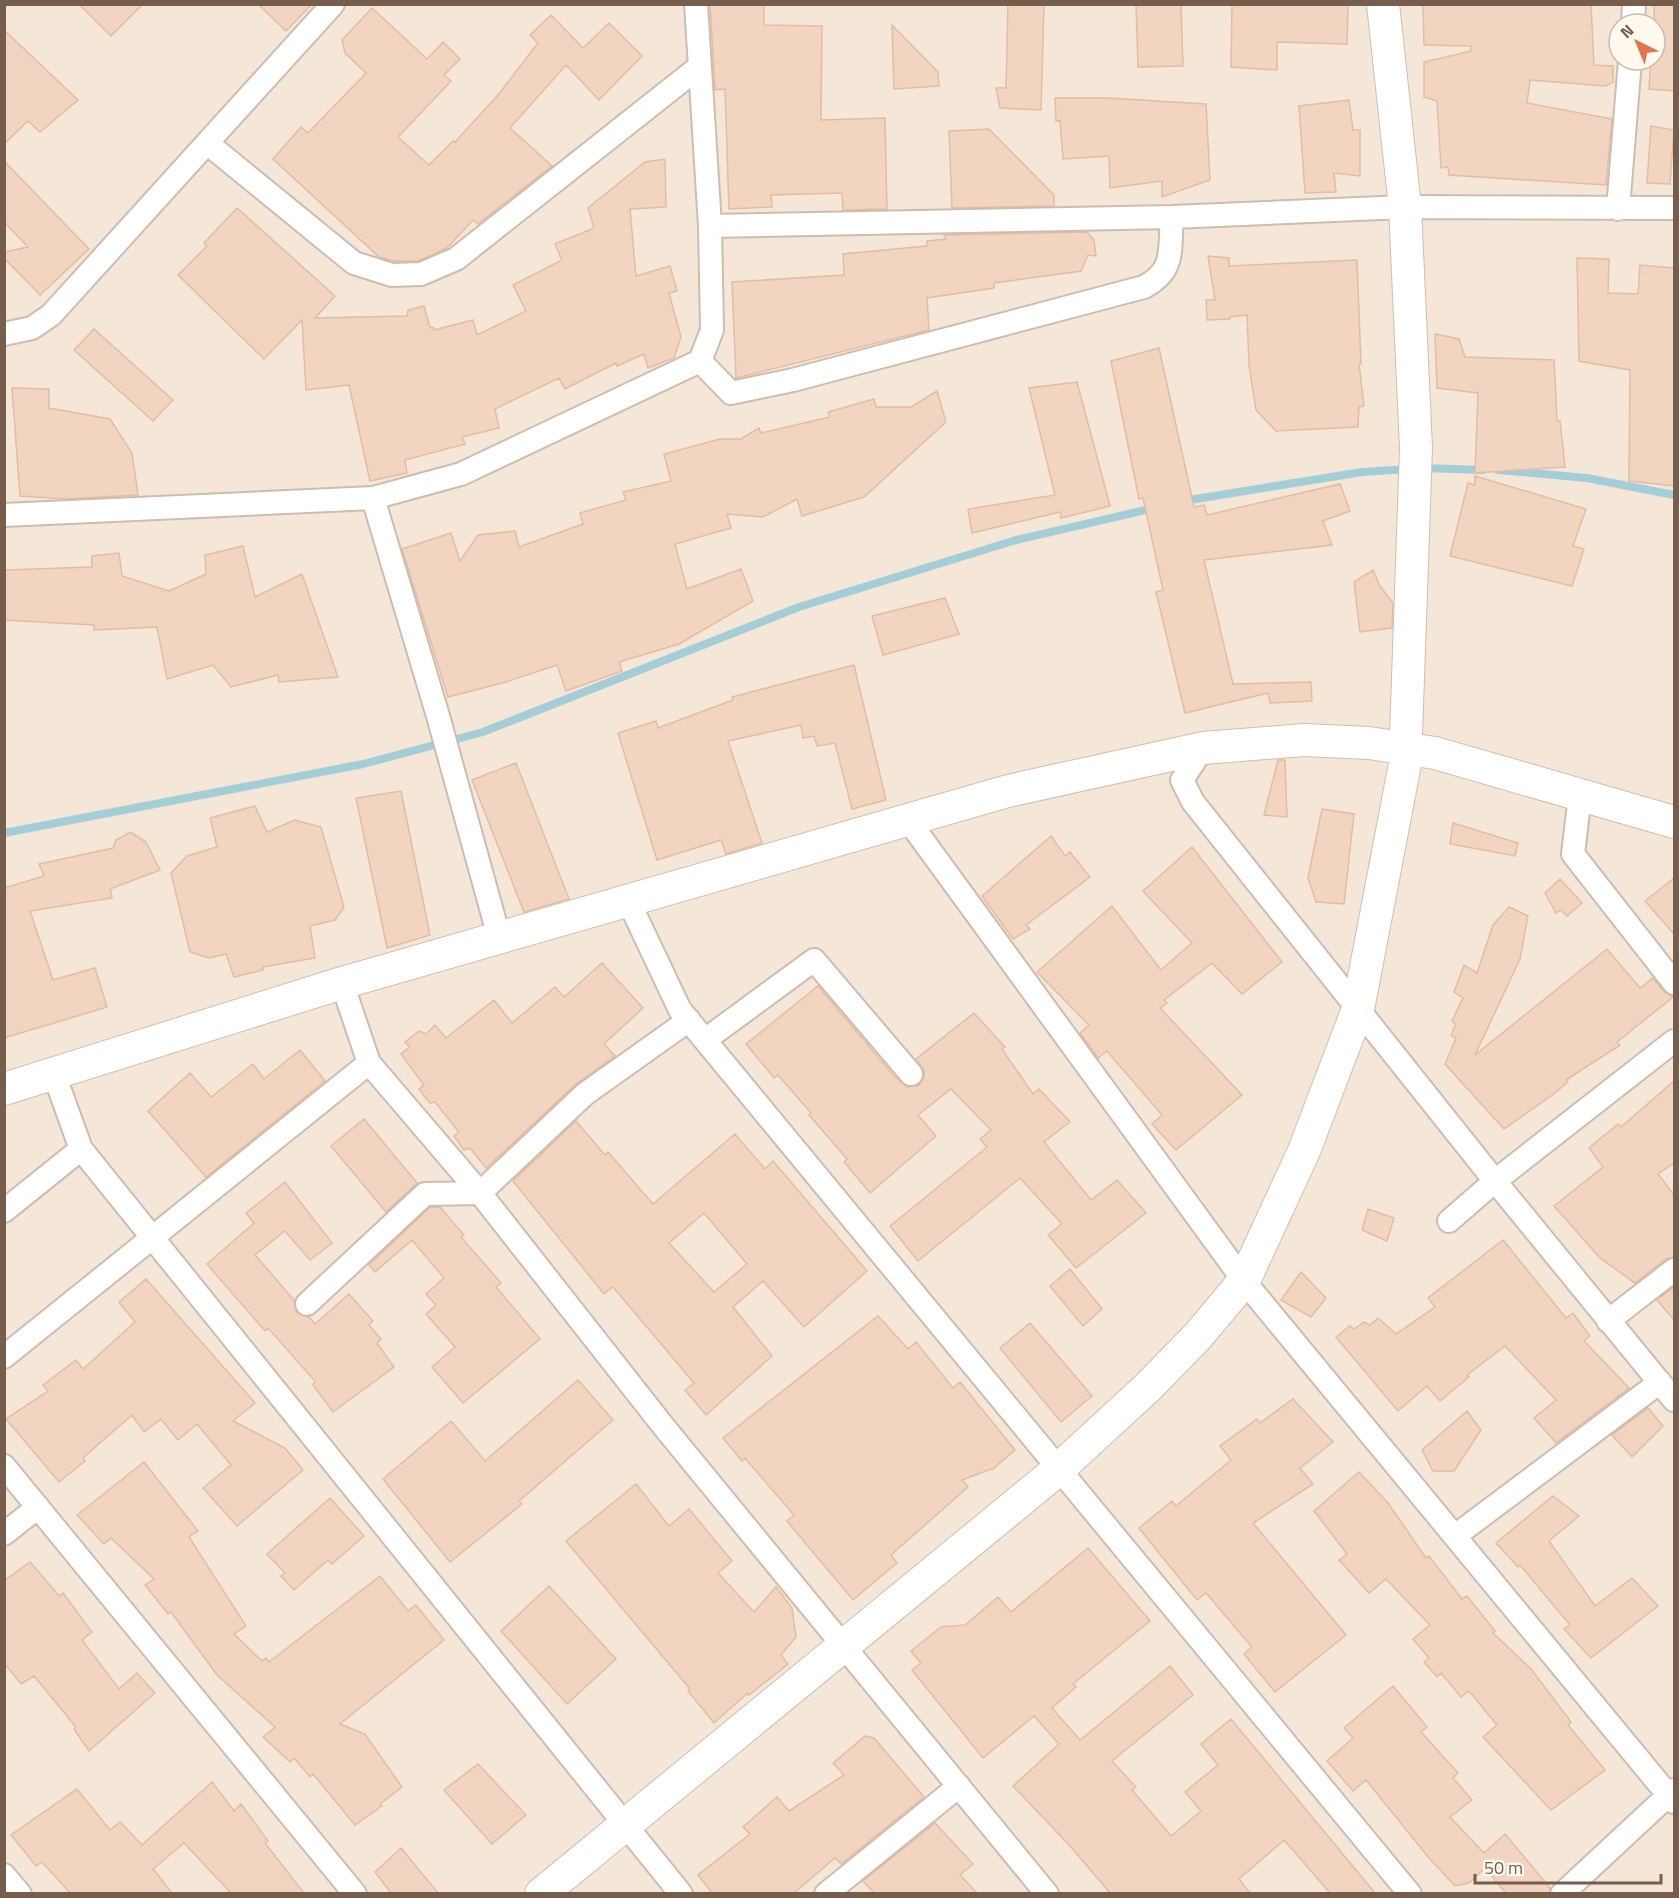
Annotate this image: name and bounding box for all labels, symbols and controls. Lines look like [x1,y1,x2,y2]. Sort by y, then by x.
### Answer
north arrow [1607,12,1667,72]
text: N [1615,18,1639,44]
scale bar [1475,1847,1661,1885]
text: 50 m [1484,1854,1523,1881]

